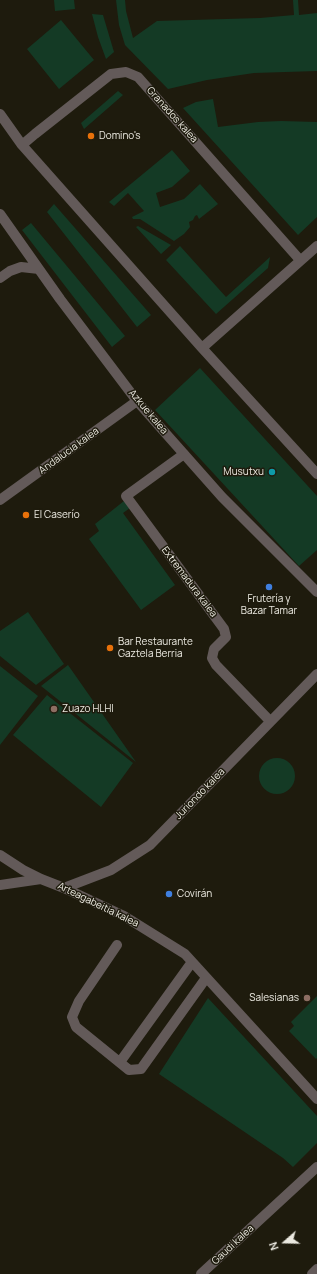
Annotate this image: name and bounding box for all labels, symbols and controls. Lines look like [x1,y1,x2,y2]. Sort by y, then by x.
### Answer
street label: Granados kalea [144,85,200,145]
place label: Domino's [99,130,141,142]
marker: Domino's [86,131,96,141]
street label: Azkue kalea [126,387,170,437]
street label: Andalucia kalea [37,425,101,477]
place label: Musutxu [223,466,264,478]
marker: Musutxu [267,467,277,477]
place label: El Caserío [34,509,80,521]
marker: El Caserío [21,510,31,520]
street label: Extremadura kalea [159,544,219,620]
marker: Frutería y Bazar Tamar [264,582,274,592]
place label: Frutería y Bazar Tamar [241,593,297,616]
place label: Bar Restaurante Gaztela Berria [118,636,193,660]
marker: Bar Restaurante Gaztela Berria [105,643,115,653]
place label: Zuazo HLHI [62,703,114,715]
marker: Zuazo HLHI [49,704,59,714]
street label: Juriondo kalea [173,766,227,822]
street label: Arteagabeitia kalea [56,880,140,930]
place label: Covirán [177,888,212,900]
marker: Covirán [164,889,174,899]
place label: Salesianas [249,992,299,1004]
marker: Salesianas [302,993,312,1003]
north arrow [265,1222,305,1262]
street label: Gaudi kalea [210,1223,256,1267]
text: N [265,1240,282,1253]

